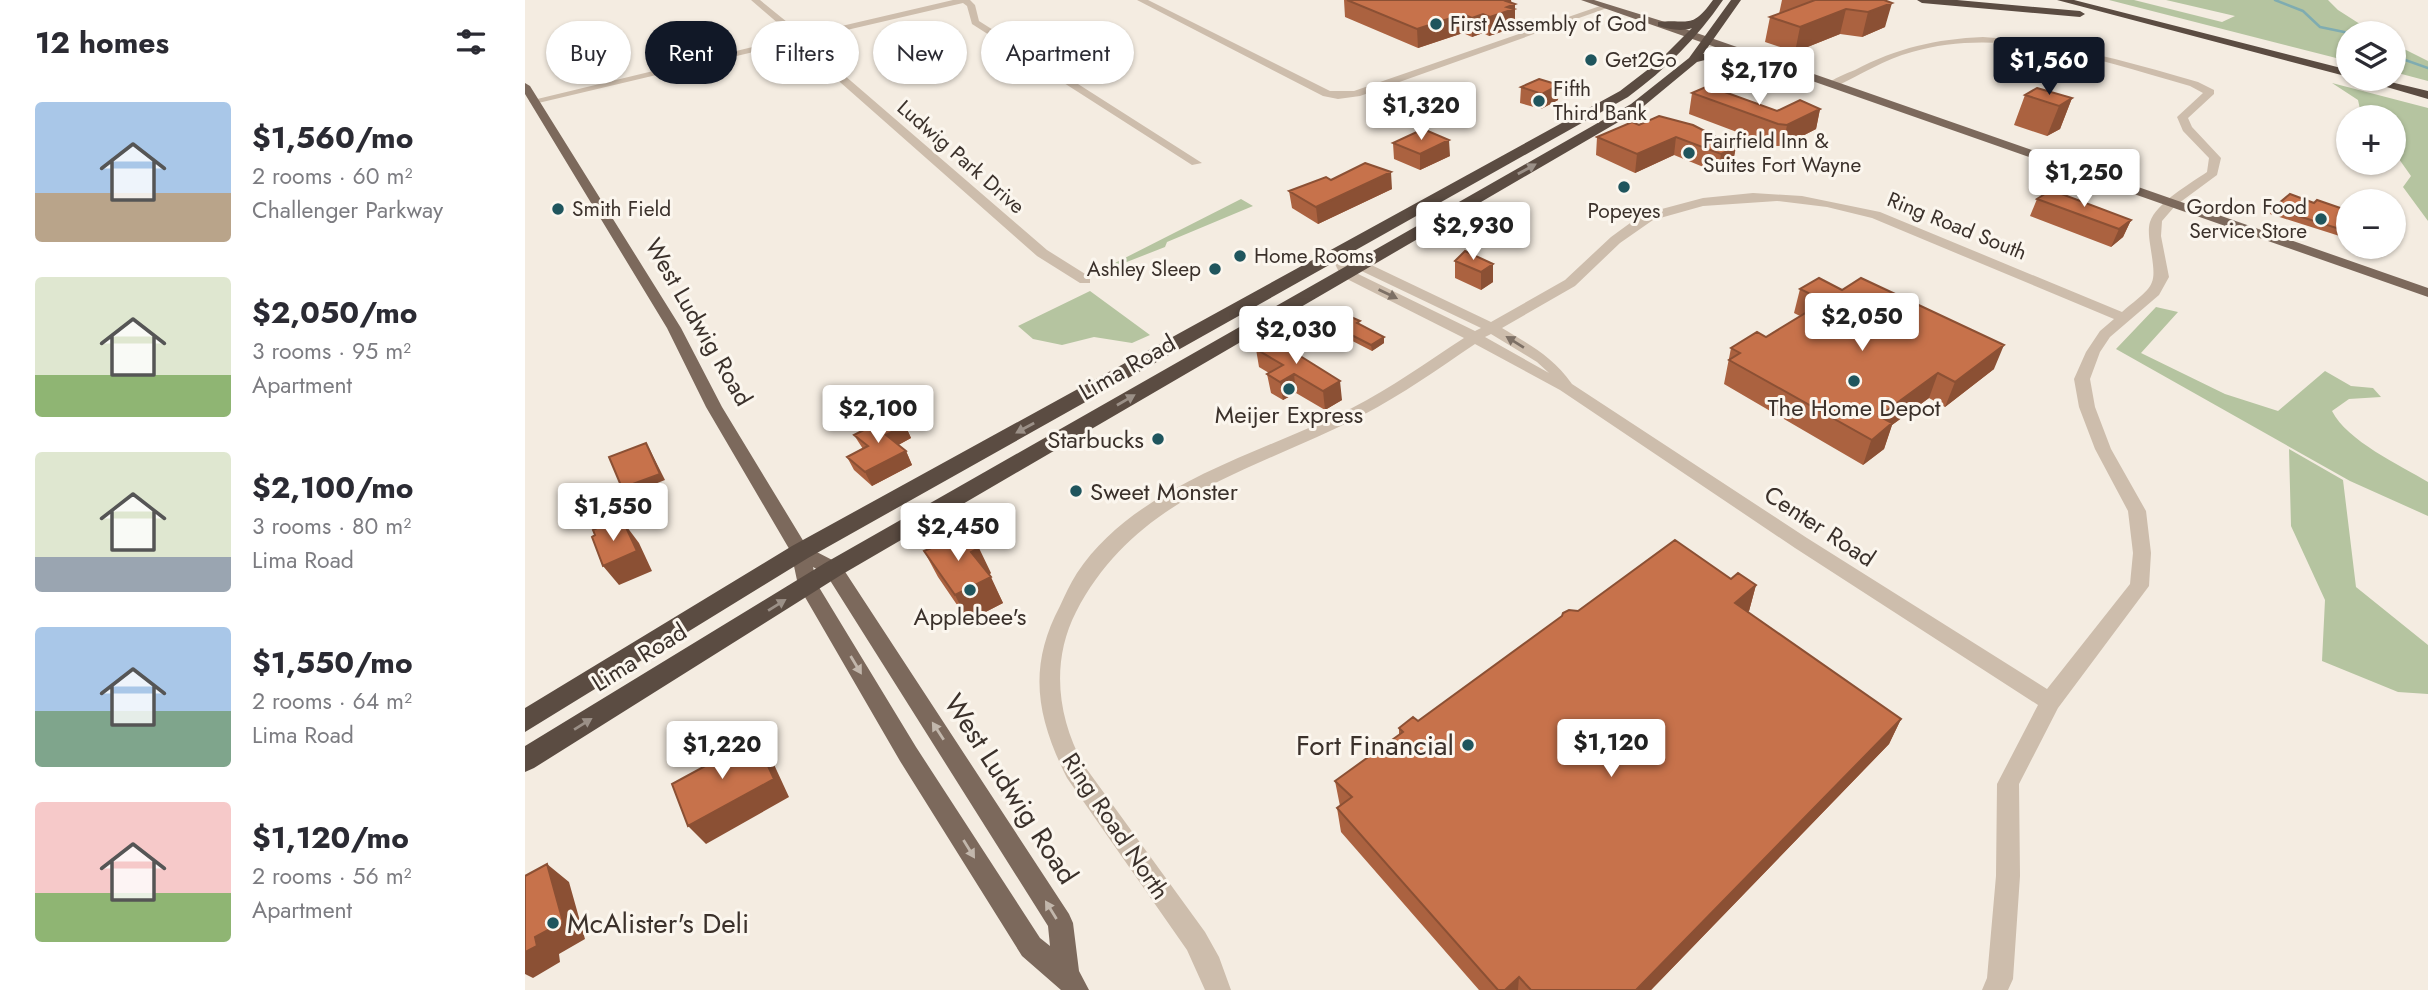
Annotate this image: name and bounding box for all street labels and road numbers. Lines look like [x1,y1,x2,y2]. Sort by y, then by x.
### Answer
street label: Ludwig Park Drive [891,93,1032,221]
street label: Ring Road South [1883,184,2031,268]
street label: West Ludwig Road [637,232,761,412]
street label: Lima Road [1072,325,1182,409]
street label: Center Road [1757,477,1883,575]
street label: Lima Road [585,614,693,700]
street label: West Ludwig Road [934,686,1088,892]
street label: Ring Road North [1054,746,1178,906]

